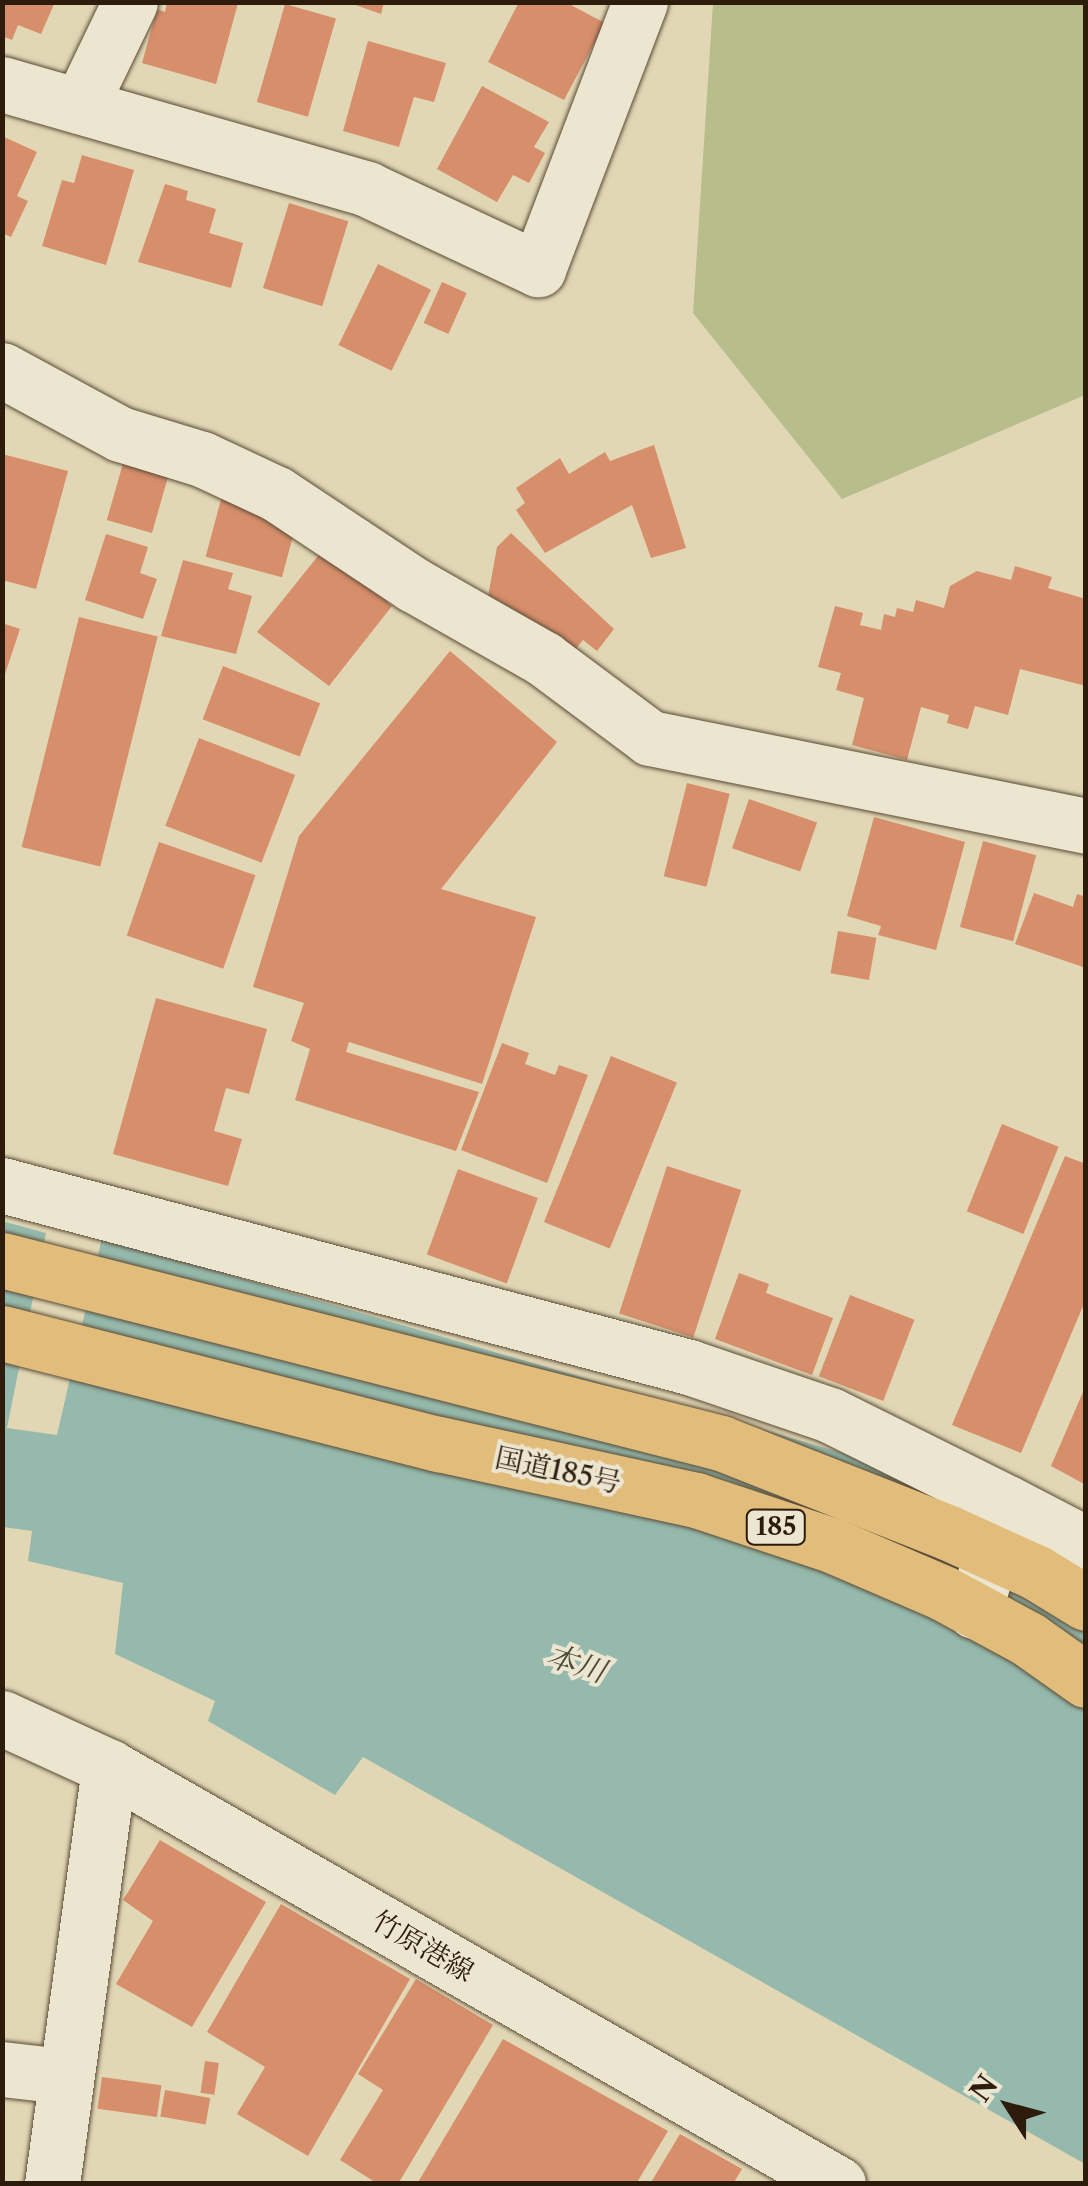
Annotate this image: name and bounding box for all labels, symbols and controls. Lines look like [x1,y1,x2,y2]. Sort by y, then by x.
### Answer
street label: 国道185号 [492,1440,624,1500]
road number: 185 [744,1507,808,1547]
water label: 本川 [542,1638,610,1690]
street label: 竹原港線 [366,1903,480,1989]
north arrow [958,2056,1058,2156]
text: N [963,2069,1005,2108]

